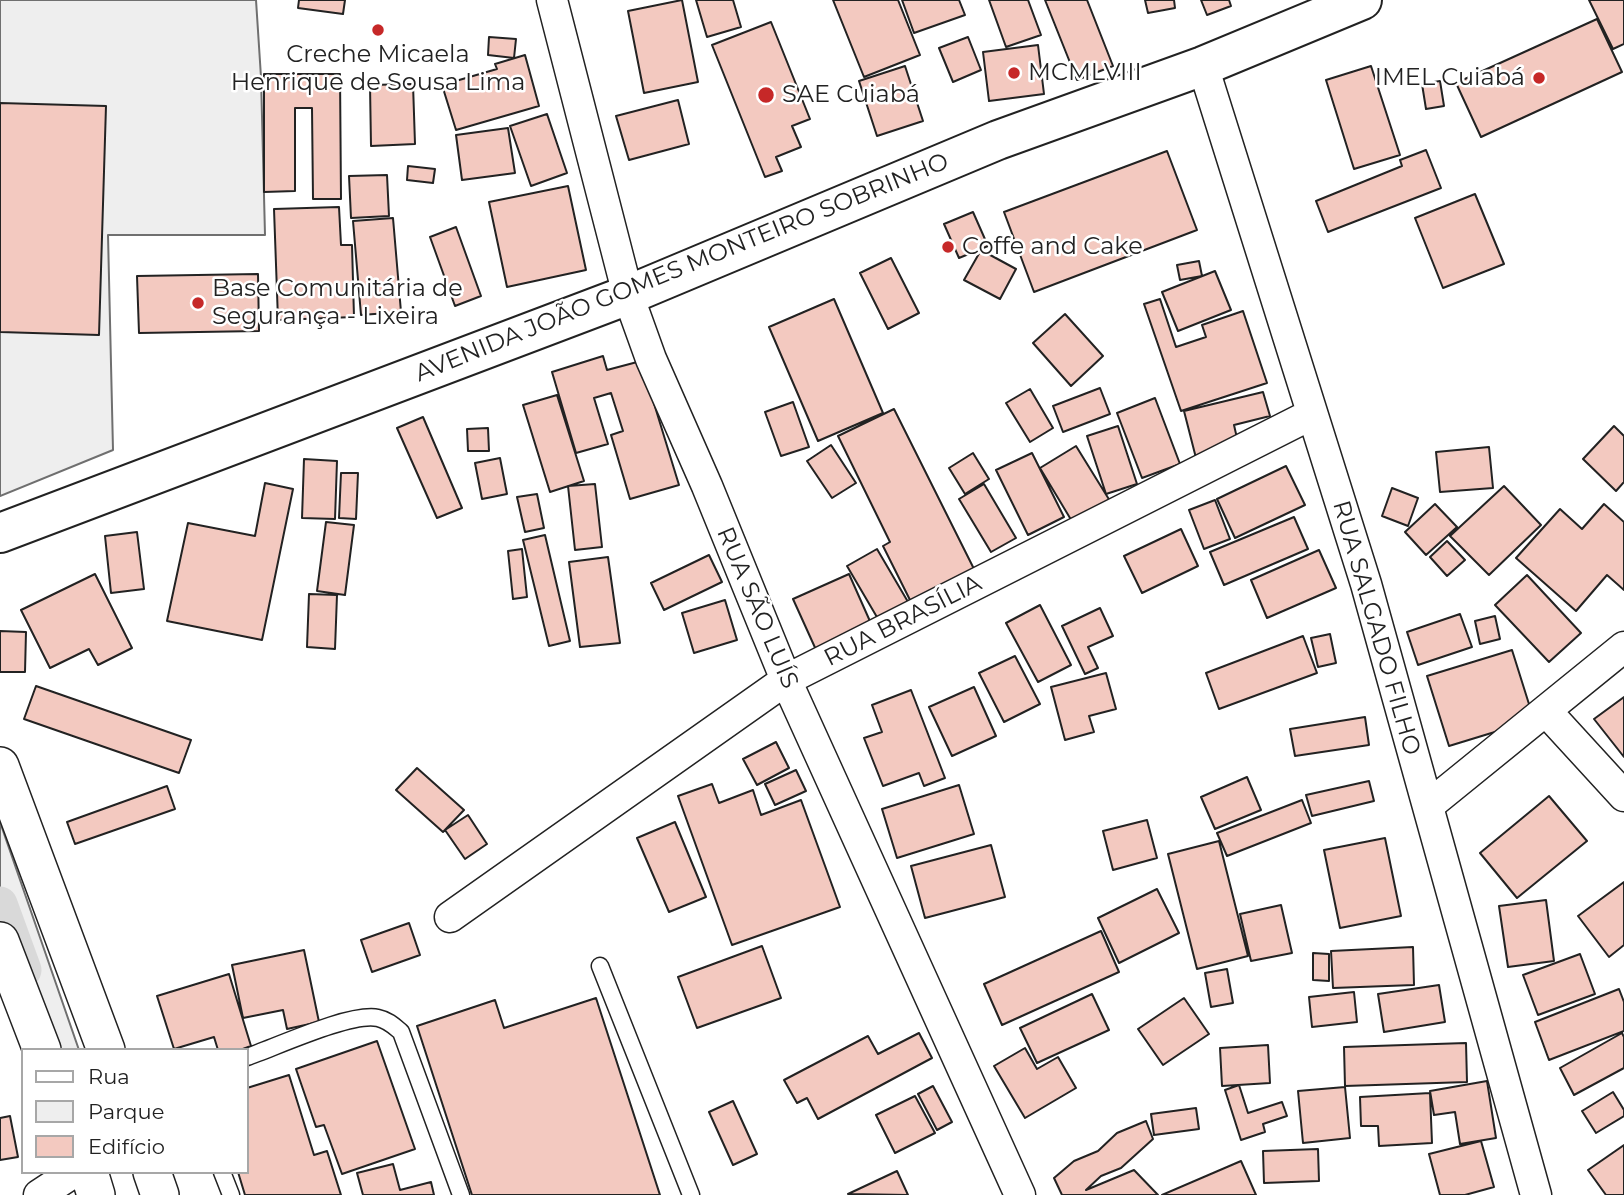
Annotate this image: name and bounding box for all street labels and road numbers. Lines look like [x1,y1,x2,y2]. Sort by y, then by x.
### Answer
street label: AVENIDA JOÃO GOMES MONTEIRO SOBRINHO [411,147,953,389]
street label: RUA SALGADO FILHO [1326,497,1426,759]
street label: RUA SÃO LUÍS [710,523,804,693]
street label: RUA BRASÍLIA [820,569,986,673]

